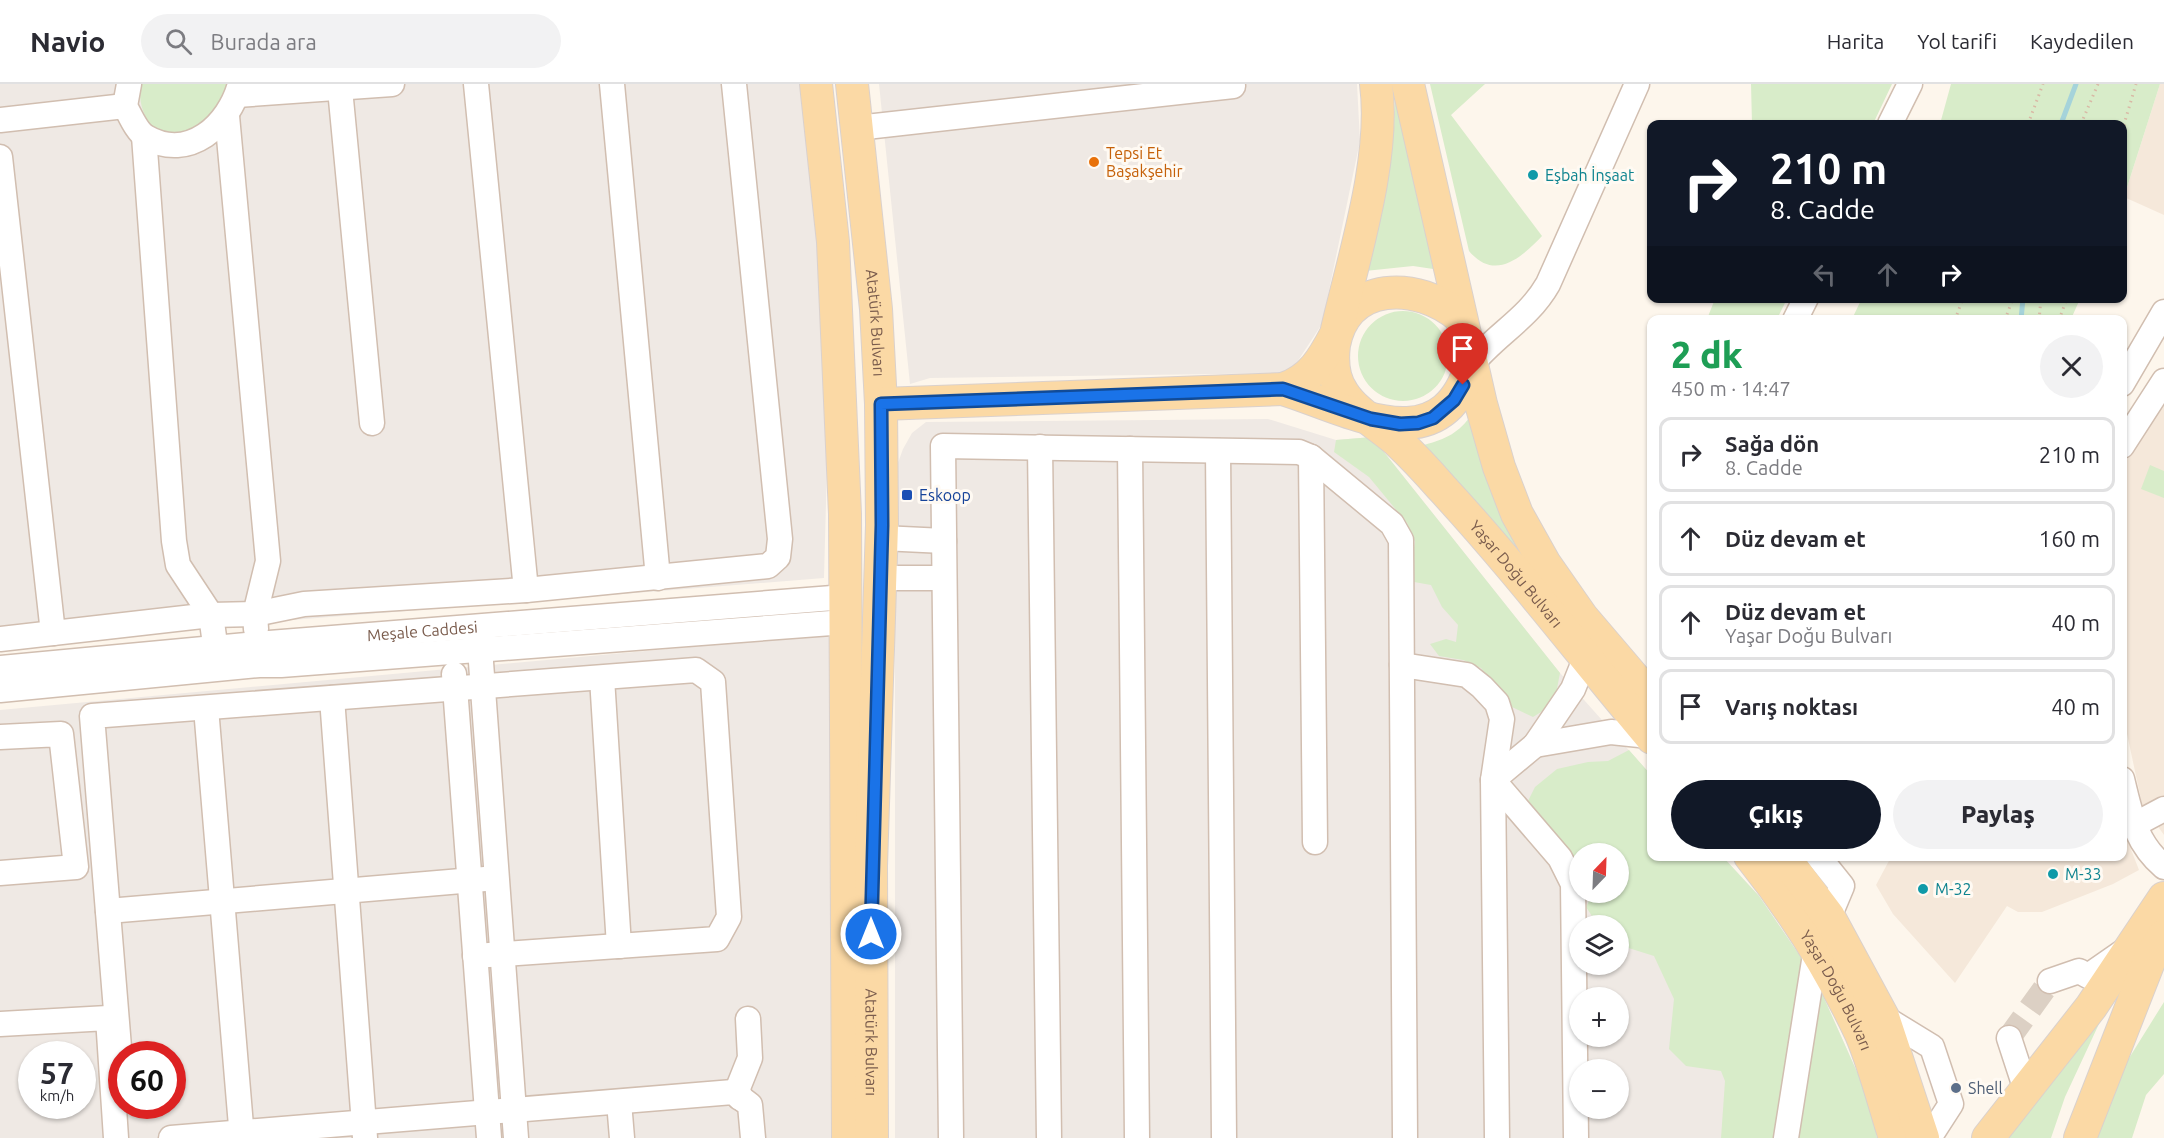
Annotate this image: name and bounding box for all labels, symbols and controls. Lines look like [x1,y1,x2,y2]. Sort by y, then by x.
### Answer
search box [141,14,561,68]
icon: search [162,25,195,58]
text: Navio [30,26,105,57]
text: Burada ara [210,29,317,54]
text: Harita [1827,29,1884,53]
text: Yol tarifi [1917,29,1997,53]
text: Kaydedilen [2030,29,2134,53]
place label: Tepsi Et Başakşehir [1106,144,1183,180]
icon: right [1671,144,1749,222]
text: 210 m [1770,145,1887,192]
marker: Tepsi Et Başakşehir [1087,155,1101,169]
place label: Eşbah İnşaat [1545,166,1635,184]
marker: Eşbah İnşaat [1526,168,1540,182]
text: 8. Cadde [1770,194,1875,224]
icon: left [1808,258,1841,291]
icon: ahead [1871,258,1904,291]
icon: right [1934,258,1967,291]
street label: Atatürk Bulvarı [863,268,889,377]
pin [1437,323,1488,385]
icon: arrive [1446,332,1479,365]
text: 2 dk [1671,334,1743,375]
button: close [2040,335,2103,398]
text: 450 m · 14:47 [1671,377,1791,400]
text: Sağa dön [1725,431,1819,456]
icon: right [1674,438,1707,471]
text: 210 m [2039,442,2100,467]
text: 8. Cadde [1725,456,1803,479]
place label: Eskoop [919,486,971,504]
marker: Eskoop [900,488,914,502]
street label: Yaşar Doğu Bulvarı [1466,517,1566,631]
icon: ahead [1674,522,1707,555]
text: Düz devam et [1725,526,1866,551]
text: 160 m [2039,526,2100,551]
text: Düz devam et [1725,599,1866,624]
icon: ahead [1674,606,1707,639]
text: 40 m [2051,610,2100,635]
street label: Meşale Caddesi [366,617,478,644]
text: Yaşar Doğu Bulvarı [1725,624,1892,647]
icon: arrive [1674,690,1707,723]
text: Varış noktası [1725,694,1858,719]
text: 40 m [2051,694,2100,719]
button: Çıkış [1671,780,1881,849]
button: Paylaş [1893,780,2103,849]
north arrow [1569,843,1629,903]
map controls [1569,843,1629,1119]
place label: M-33 [2065,865,2102,883]
marker: M-33 [2046,867,2060,881]
place label: M-32 [1935,880,1972,898]
marker: M-32 [1916,882,1930,896]
position arrow [839,902,903,966]
button: layers [1569,915,1629,975]
street label: Yaşar Doğu Bulvarı [1797,927,1876,1053]
button: + [1569,987,1629,1047]
street label: Atatürk Bulvarı [862,989,881,1096]
speed limit sign: 60 [108,1041,186,1119]
text: 57 [40,1056,74,1090]
button: − [1569,1059,1629,1119]
place label: Shell [1968,1079,2003,1097]
marker: Shell [1949,1081,1963,1095]
text: km/h [40,1087,74,1104]

